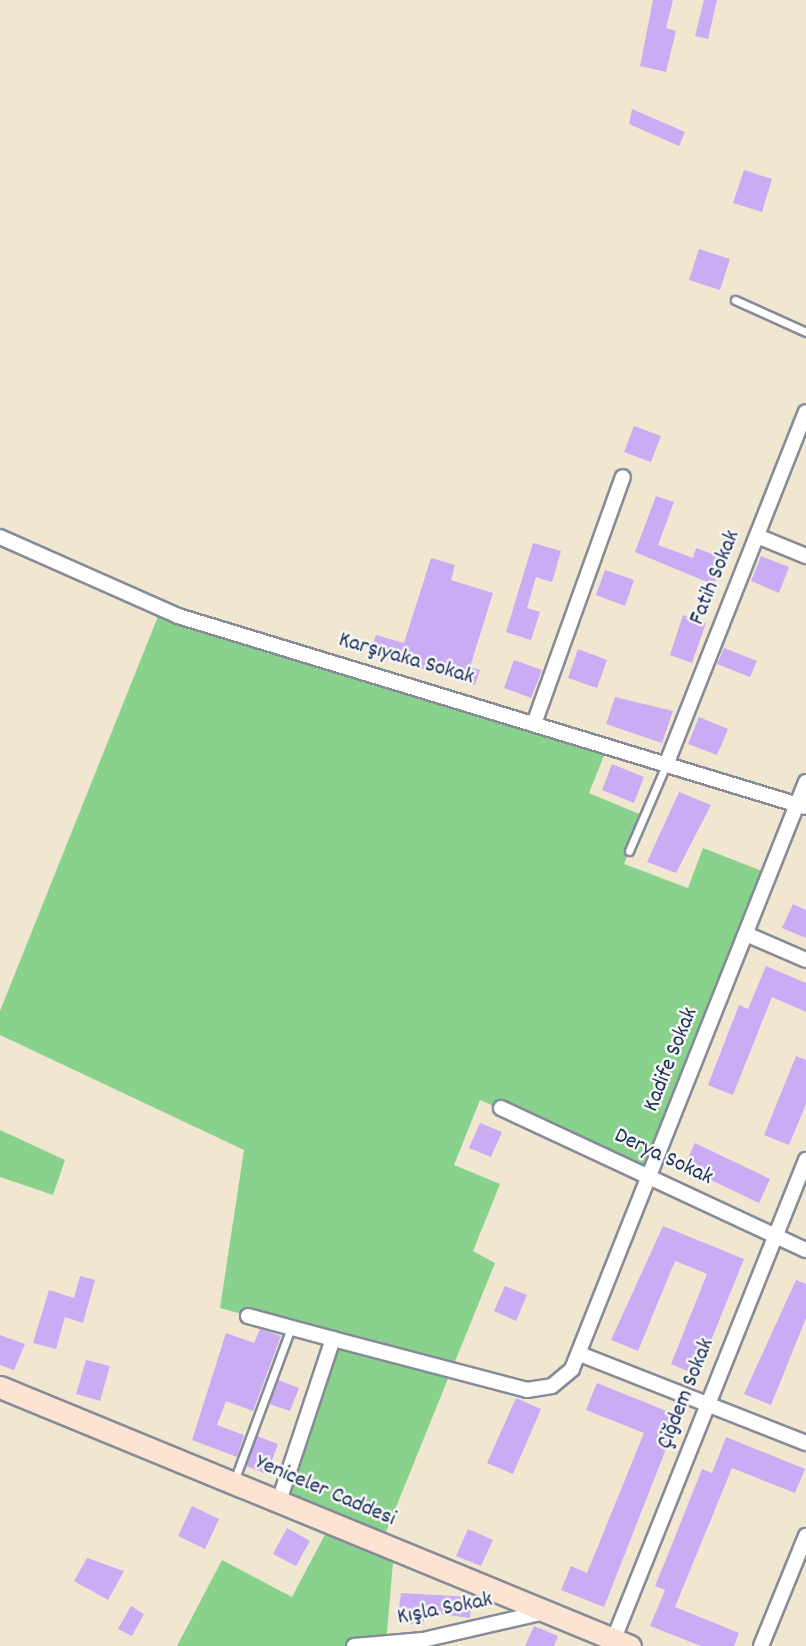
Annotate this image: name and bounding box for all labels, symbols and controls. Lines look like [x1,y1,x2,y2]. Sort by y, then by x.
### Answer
street label: Fatih Sokak [685,527,747,629]
street label: Karşıyaka Sokak [335,627,477,693]
street label: Kadife Sokak [639,1004,705,1116]
street label: Derya Sokak [609,1123,717,1193]
street label: Çiğdem Sokak [652,1335,722,1453]
street label: Yeniceler Caddesi [251,1450,399,1534]
street label: Kışla Sokak [395,1587,495,1633]

